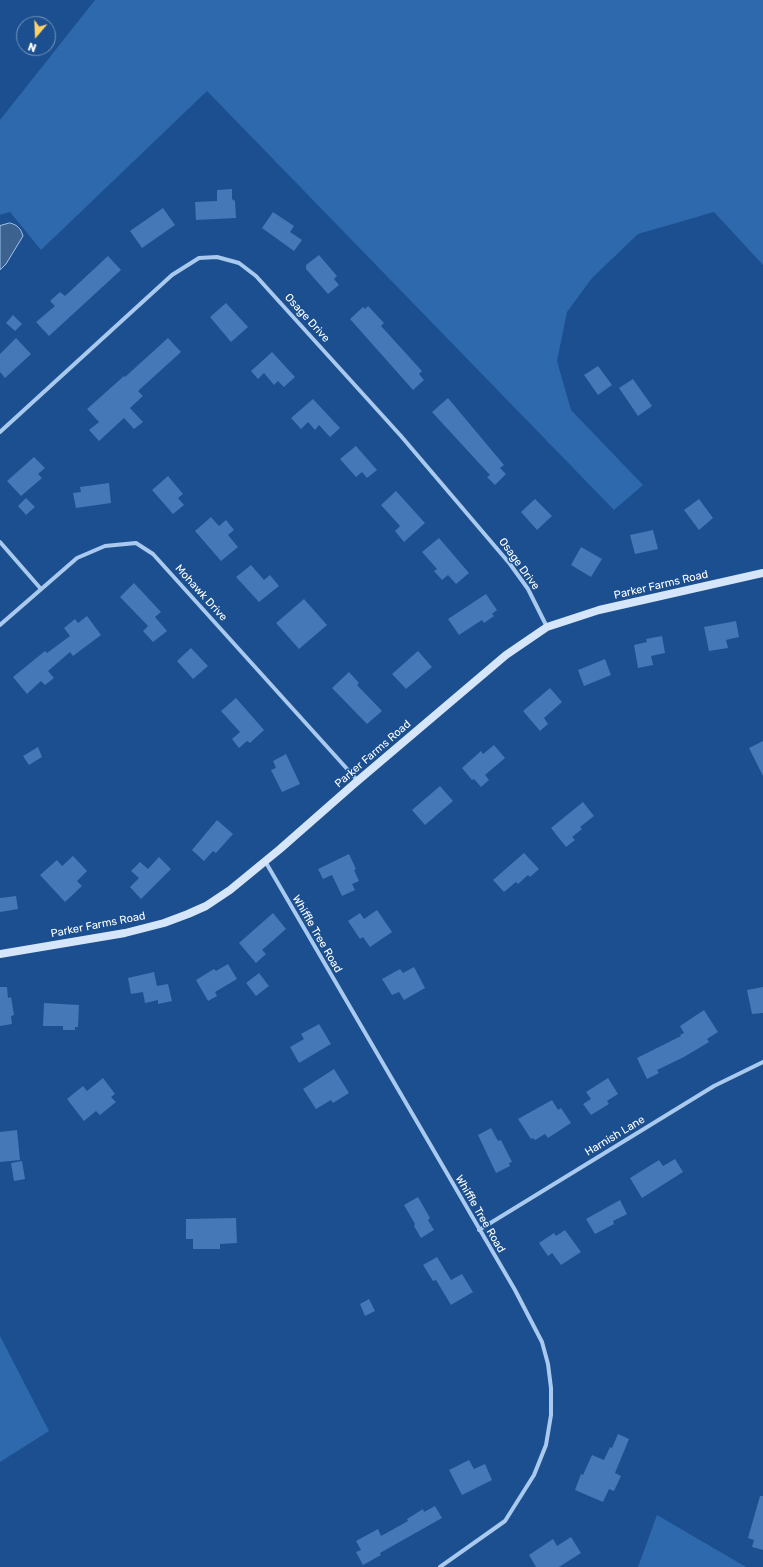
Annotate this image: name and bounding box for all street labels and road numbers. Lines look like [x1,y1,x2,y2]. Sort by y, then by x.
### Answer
street label: Osage Drive [282,291,332,345]
street label: Osage Drive [496,535,542,593]
street label: Mohawk Drive [172,562,230,624]
street label: Parker Farms Road [613,568,709,602]
street label: Parker Farms Road [332,717,414,791]
street label: Whiffle Tree Road [289,893,345,975]
street label: Parker Farms Road [50,909,146,941]
street label: Harnish Lane [583,1113,647,1159]
street label: Whiffle Tree Road [452,1173,508,1255]

